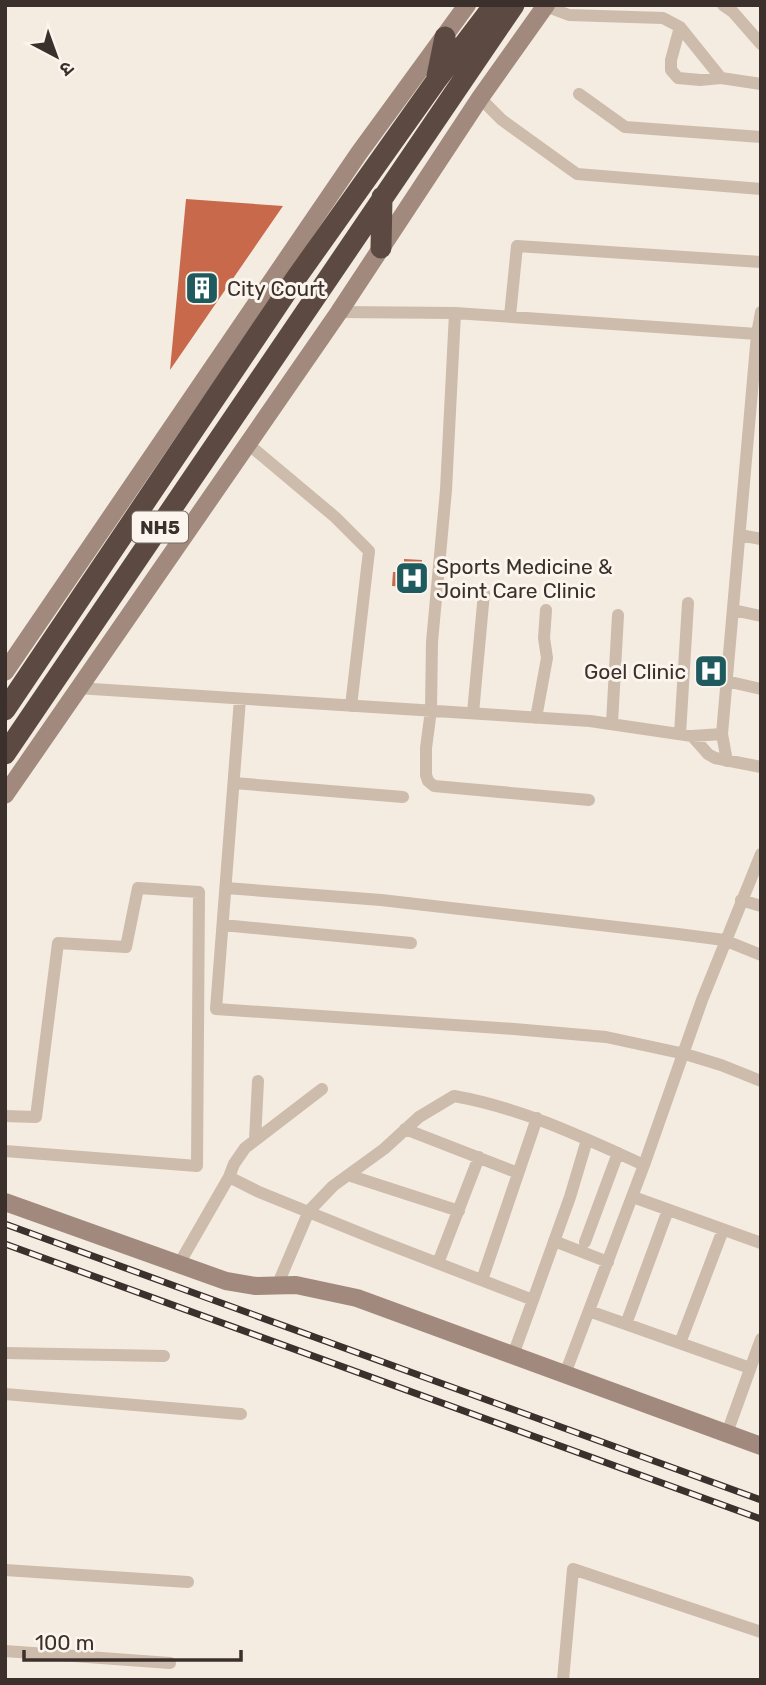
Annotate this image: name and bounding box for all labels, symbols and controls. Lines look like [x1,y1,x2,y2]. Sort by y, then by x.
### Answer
north arrow [21,21,91,91]
text: उ [54,56,79,81]
building icon: City Court [183,269,221,307]
place label: City Court [227,276,325,301]
road number: NH5 [132,512,188,542]
place label: Sports Medicine & Joint Care Clinic [436,554,613,603]
hospital icon: Sports Medicine & Joint Care Clinic [393,559,431,597]
hospital icon: Goel Clinic [692,652,730,690]
place label: Goel Clinic [584,659,686,684]
scale bar [24,1618,242,1662]
text: 100 m [35,1630,94,1655]

